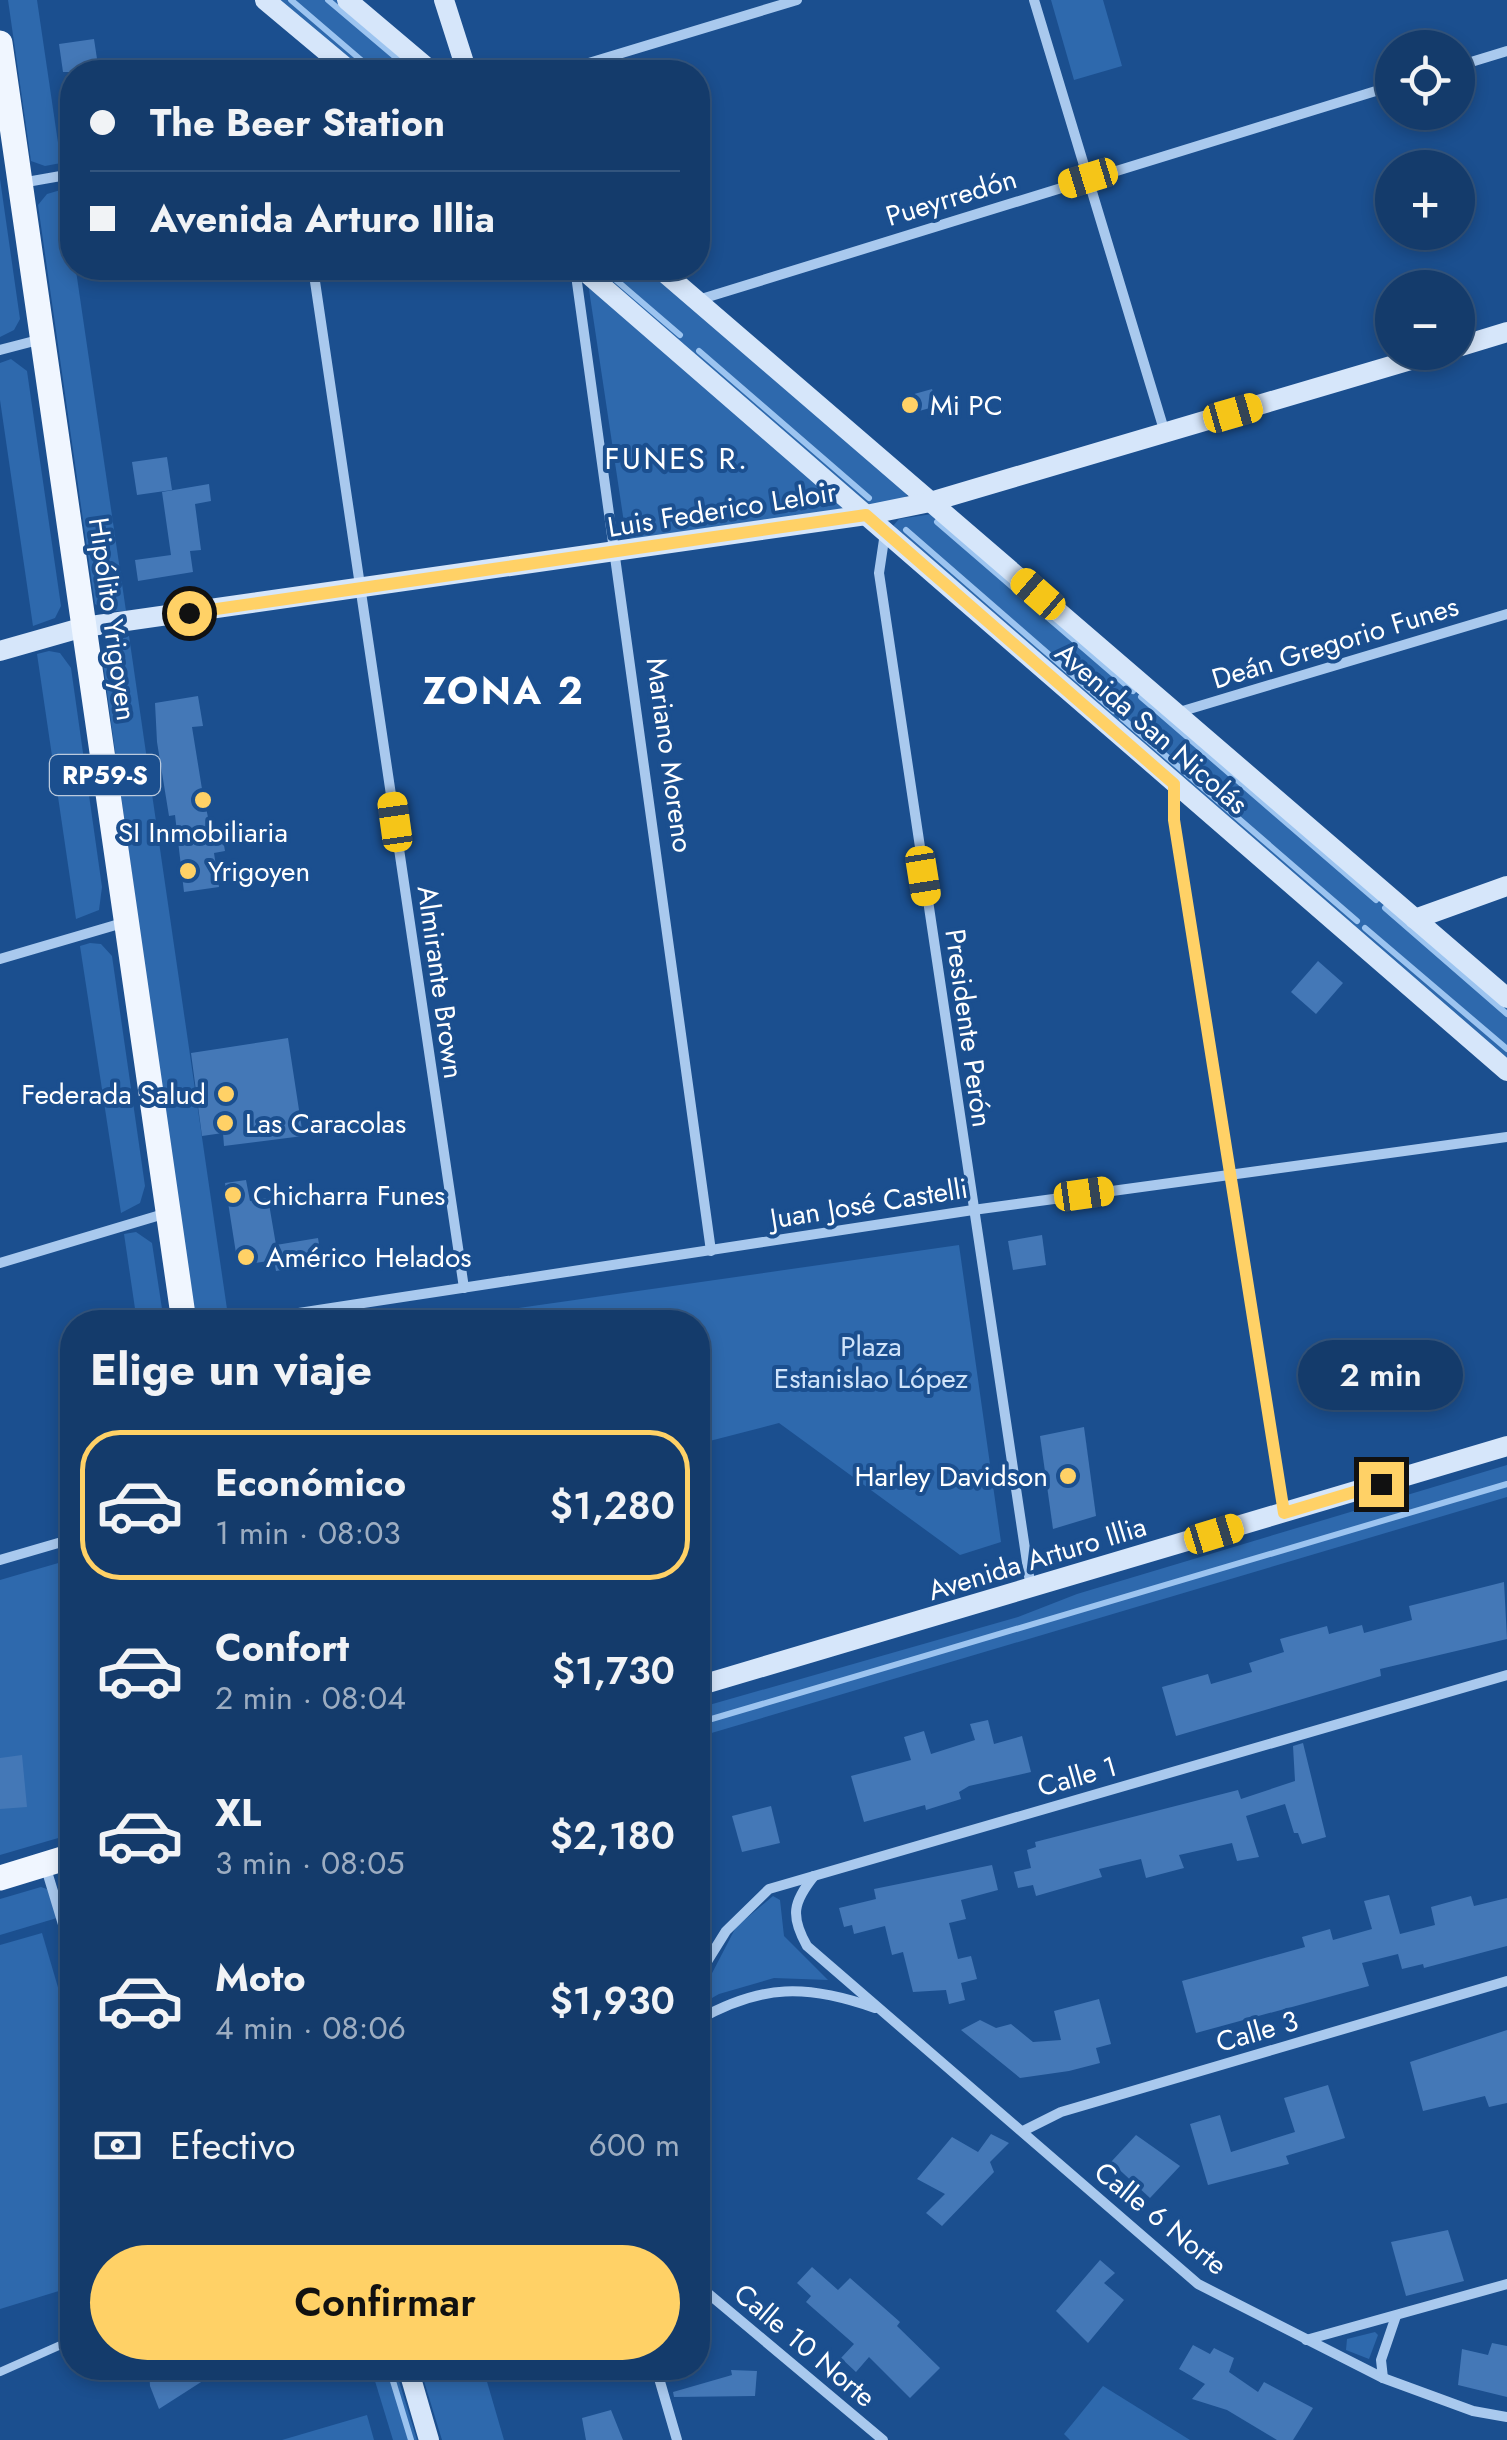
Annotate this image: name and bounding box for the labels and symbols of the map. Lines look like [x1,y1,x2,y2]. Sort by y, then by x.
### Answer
car [1055,155,1121,201]
street label: Pueyrredón [881,158,1022,237]
place label: Mi PC [930,385,1003,426]
car [1200,390,1266,436]
marker: Mi PC [899,394,921,416]
district label: FUNES R. [605,437,749,480]
street label: Luis Federico Leloir [605,471,840,548]
street label: Hipólito Yrigoyen [78,515,147,723]
car [1006,563,1070,625]
street label: Deán Gregorio Funes [1207,585,1463,699]
route start [167,591,212,636]
street label: Avenida San Nicolás [1046,633,1257,824]
street label: Mariano Moreno [636,655,703,855]
district label: ZONA 2 [423,663,585,718]
road number: RP59-S [50,755,160,795]
marker: SI Inmobiliaria [192,789,214,811]
car [376,790,414,854]
place label: SI Inmobiliaria [118,812,288,853]
car [903,844,943,908]
place label: Yrigoyen [208,851,310,892]
marker: Yrigoyen [177,860,199,882]
street label: Almirante Brown [407,883,474,1081]
street label: Presidente Perón [934,926,1003,1130]
place label: Federada Salud [21,1074,206,1115]
marker: Federada Salud [215,1083,237,1105]
place label: Las Caracolas [245,1103,406,1144]
marker: Las Caracolas [214,1112,236,1134]
street label: Juan José Castelli [763,1168,971,1240]
place label: Chicharra Funes [253,1175,445,1216]
car [1052,1175,1116,1213]
marker: Chicharra Funes [222,1184,244,1206]
place label: Américo Helados [266,1237,472,1278]
marker: Américo Helados [235,1246,257,1268]
park label: Plaza Estanislao López [774,1326,968,1399]
callout: 2 min [1298,1339,1464,1409]
place label: Harley Davidson [855,1456,1048,1497]
route end [1359,1462,1404,1507]
marker: Harley Davidson [1057,1465,1079,1487]
street label: Avenida Arturo Illia [923,1506,1151,1611]
car [1181,1511,1247,1557]
street label: Calle 1 [1033,1746,1122,1807]
street label: Calle 3 [1211,2000,1303,2063]
street label: Calle 6 Norte [1085,2152,1236,2285]
street label: Calle 10 Norte [725,2274,884,2417]

